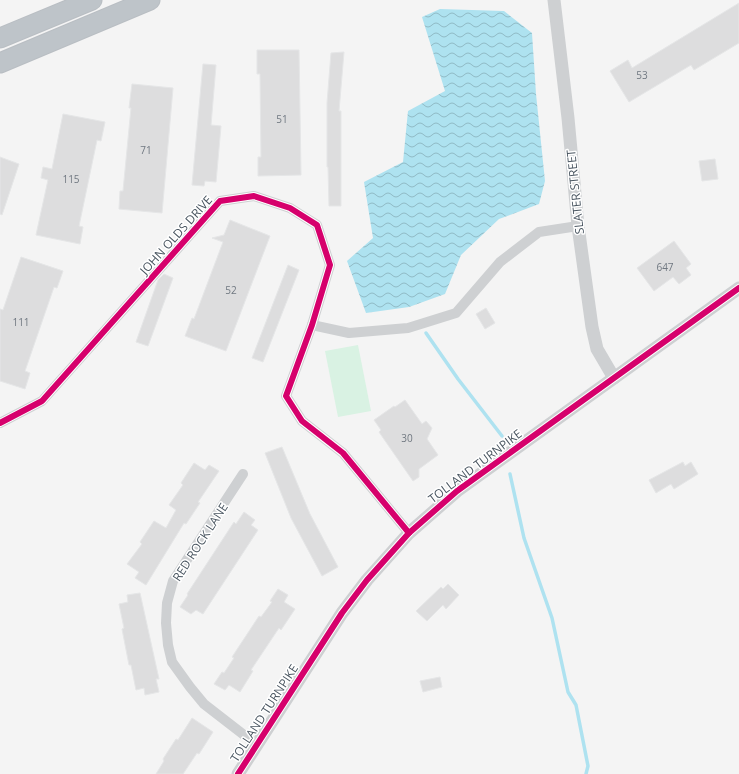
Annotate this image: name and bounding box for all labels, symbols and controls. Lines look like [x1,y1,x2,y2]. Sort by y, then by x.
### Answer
house number: 53 [636,68,648,82]
house number: 51 [276,112,288,126]
house number: 71 [140,143,152,157]
street label: SLATER STREET [562,149,588,235]
house number: 115 [62,172,80,186]
street label: JOHN OLDS DRIVE [135,192,216,279]
house number: 647 [656,260,674,274]
house number: 52 [225,283,237,297]
house number: 111 [12,315,30,329]
street label: TOLLAND TURNPIKE [425,425,525,507]
house number: 30 [401,431,413,445]
street label: RED ROCK LANE [168,500,232,584]
street label: TOLLAND TURNPIKE [226,661,302,765]

